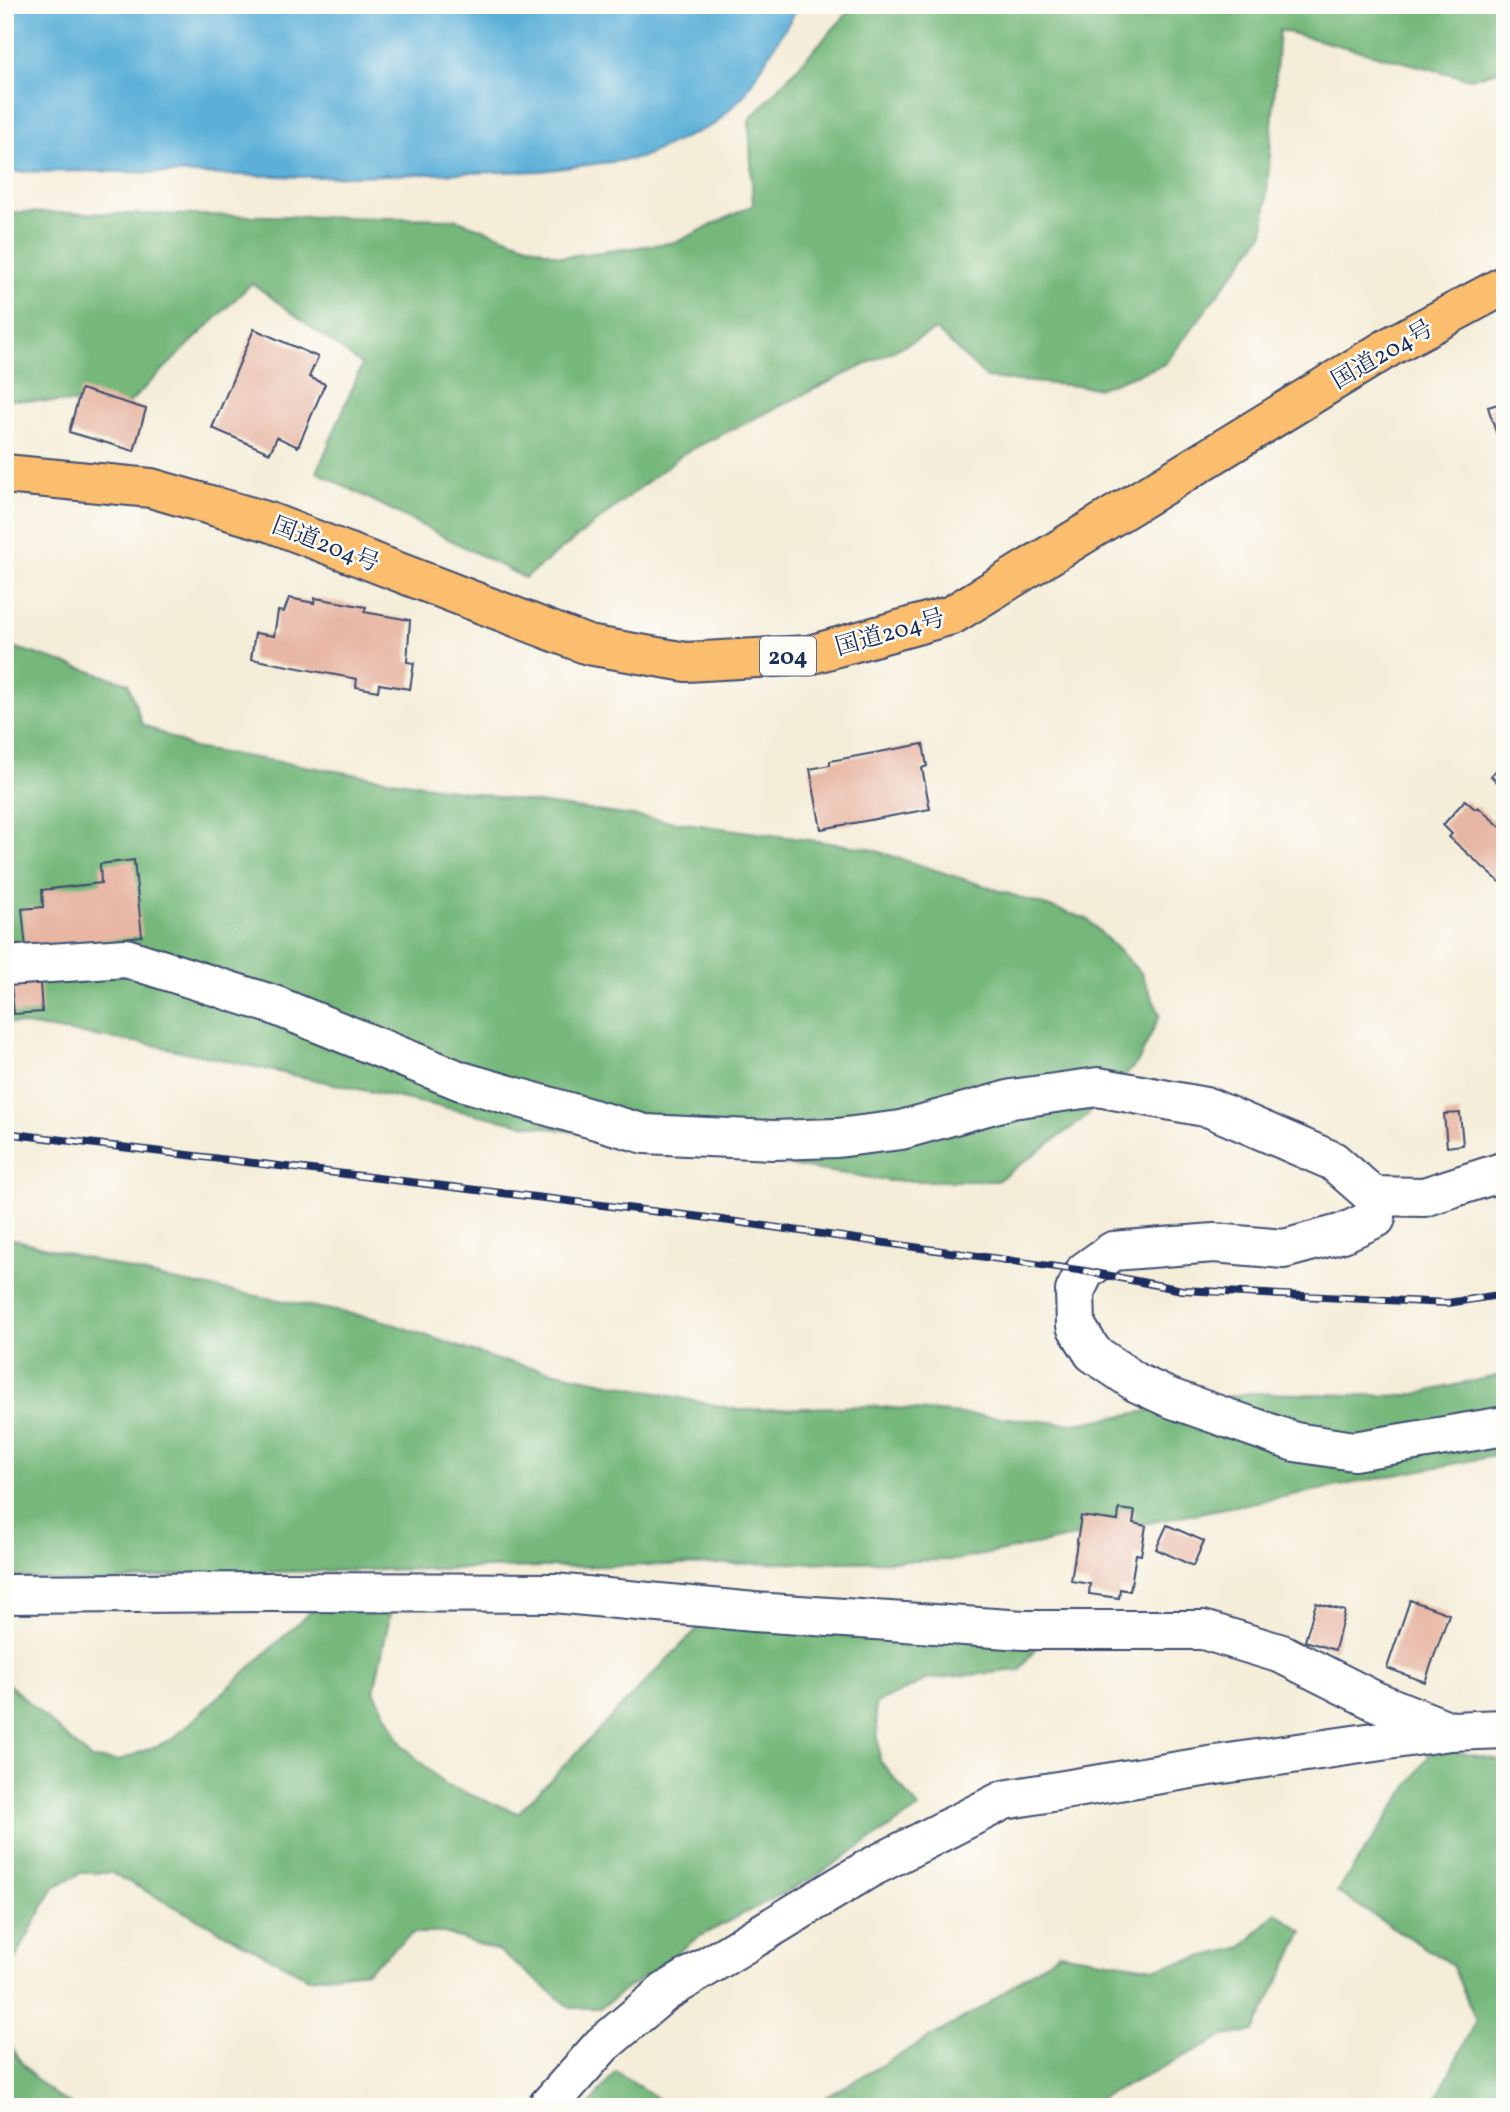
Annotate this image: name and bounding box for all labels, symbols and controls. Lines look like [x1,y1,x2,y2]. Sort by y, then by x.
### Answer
street label: 国道204号 [1326,313,1440,399]
street label: 国道204号 [267,510,384,582]
street label: 国道204号 [832,602,949,666]
road number: 204 [760,636,816,676]

